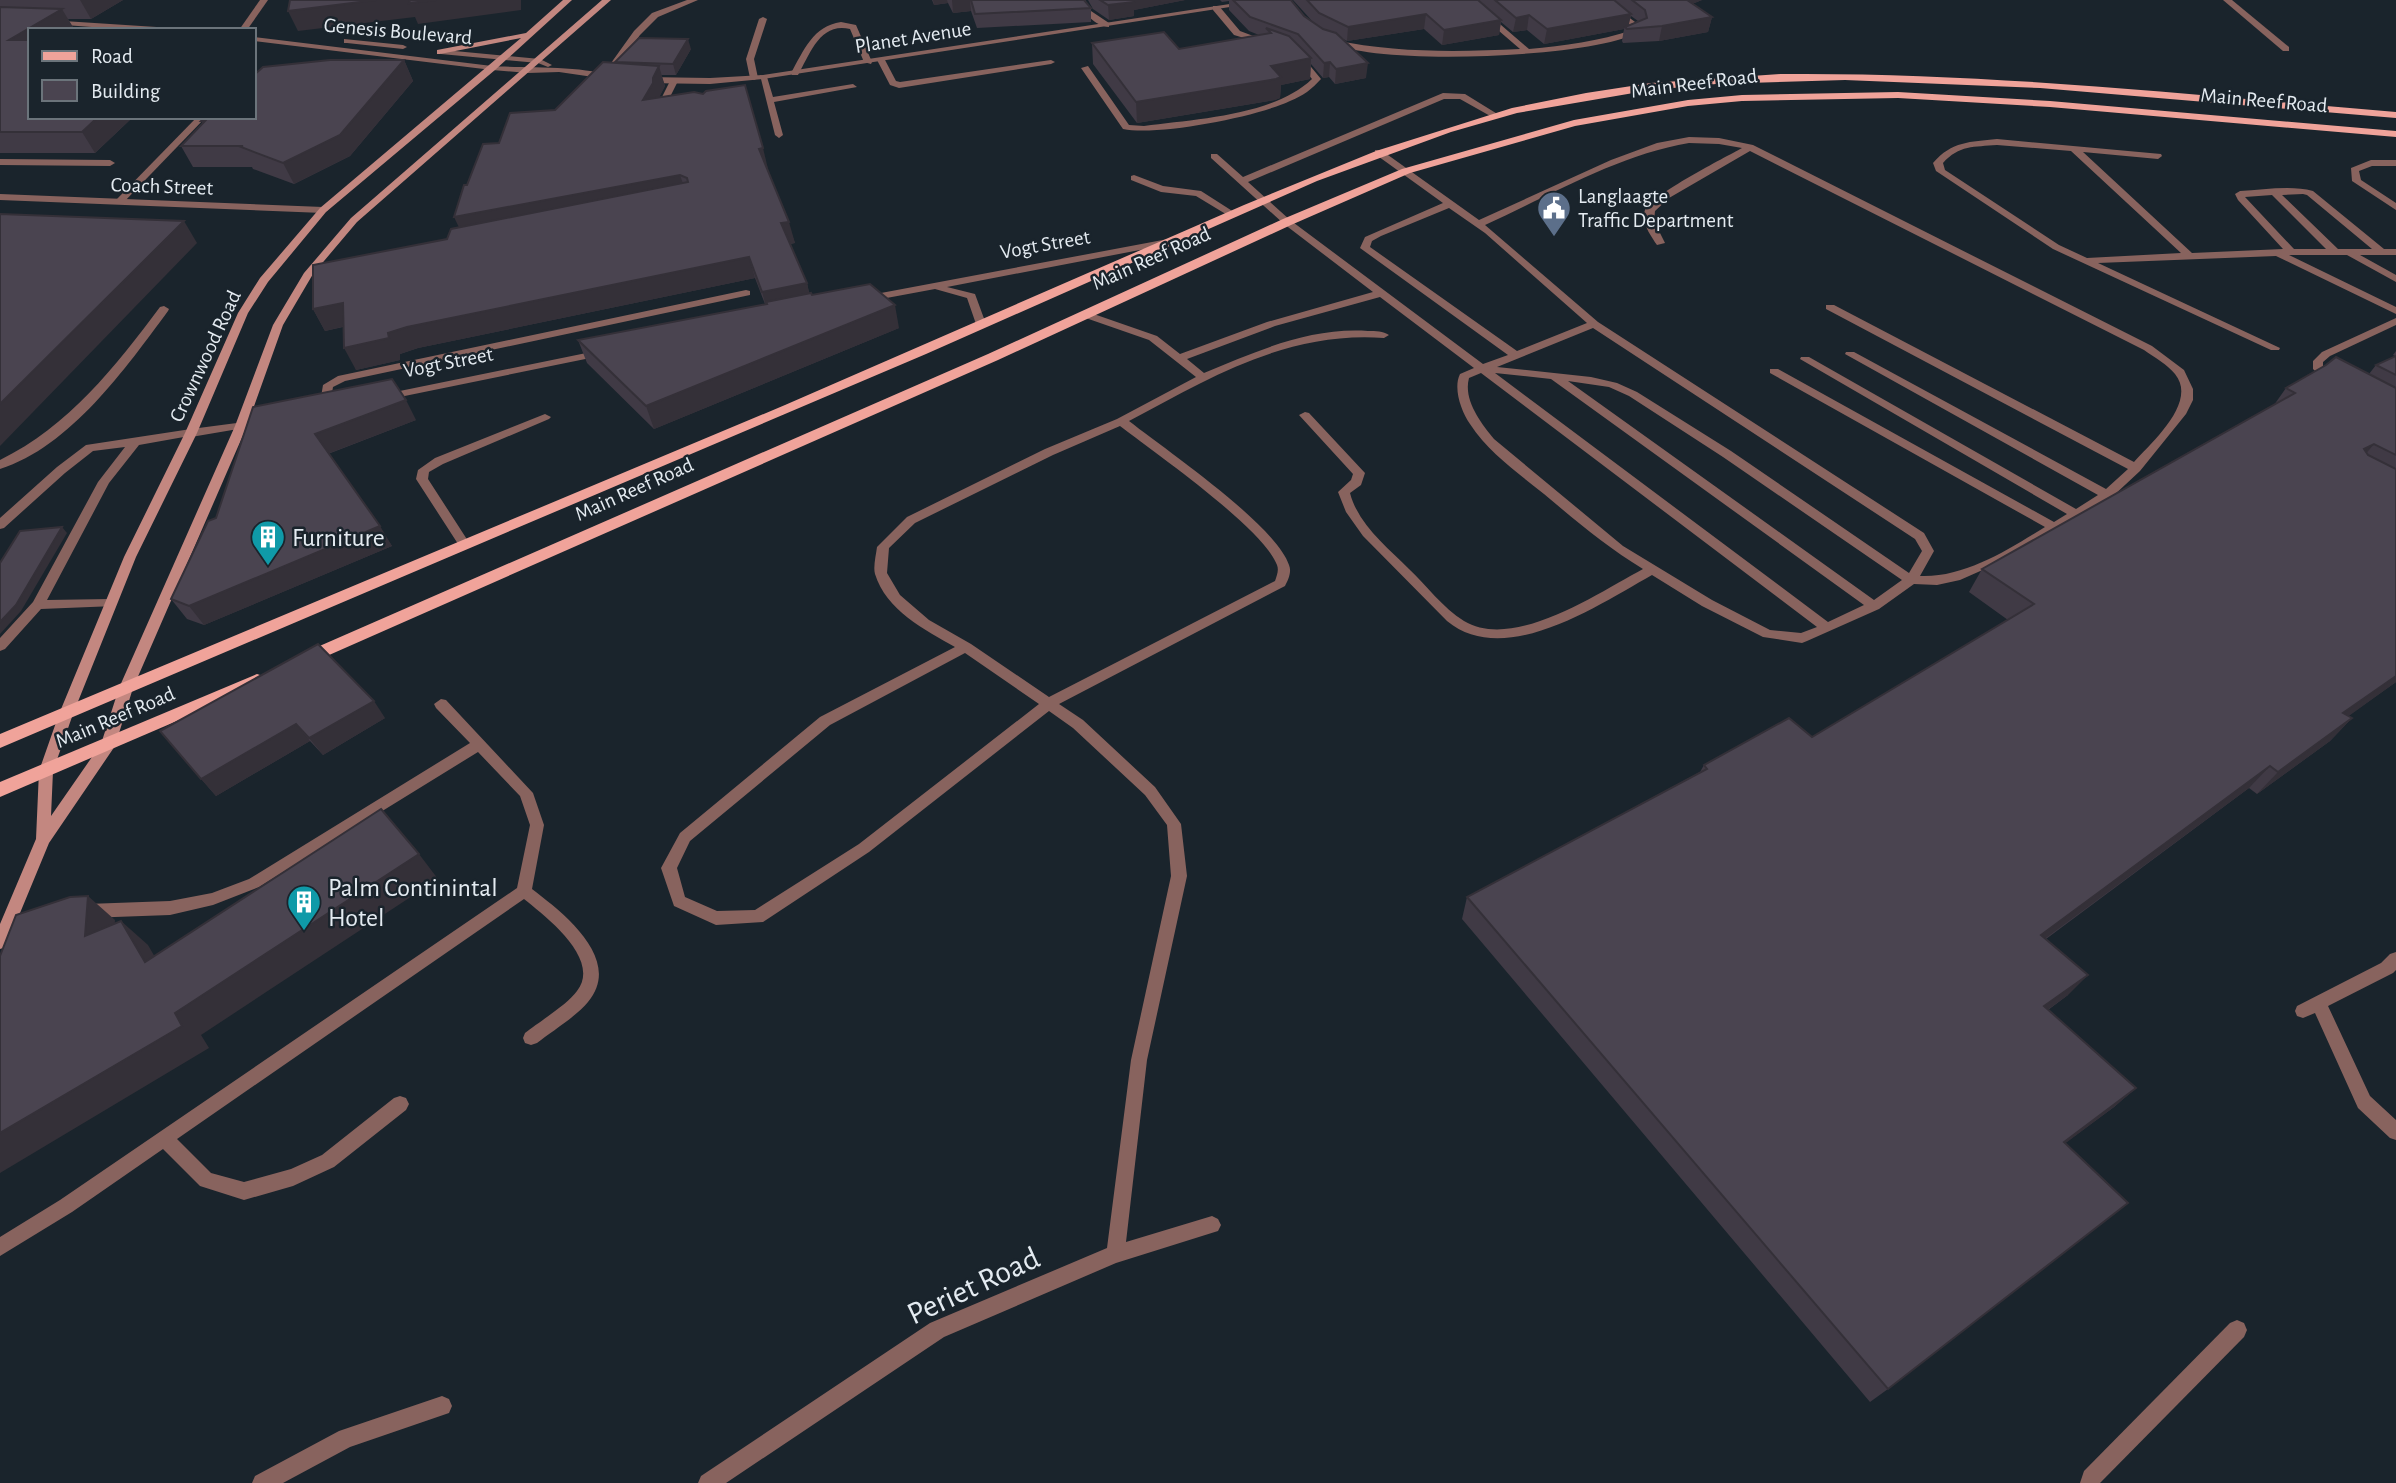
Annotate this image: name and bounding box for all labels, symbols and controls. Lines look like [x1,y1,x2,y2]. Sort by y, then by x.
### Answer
street label: Genesis Boulevard [323,15,473,48]
street label: Planet Avenue [853,18,973,57]
legend [28,28,256,119]
text: Road [91,46,133,67]
street label: Main Reef Road [1630,65,1759,102]
text: Building [91,81,161,102]
street label: Main Reef Road [2200,84,2328,117]
street label: Coach Street [110,174,214,199]
place label: Langlaagte Traffic Department [1578,186,1734,231]
public building icon: Langlaagte Traffic Department [1535,189,1573,238]
street label: Main Reef Road [1089,223,1214,294]
street label: Vogt Street [998,226,1092,263]
street label: Crownwood Road [166,287,245,425]
street label: Vogt Street [401,343,495,381]
street label: Main Reef Road [572,454,697,525]
building icon: Furniture [249,518,287,567]
place label: Furniture [292,525,385,551]
street label: Main Reef Road [52,683,178,752]
place label: Palm Continintal Hotel [328,875,498,931]
building icon: Palm Continintal Hotel [285,883,323,932]
street label: Periet Road [902,1241,1045,1330]

